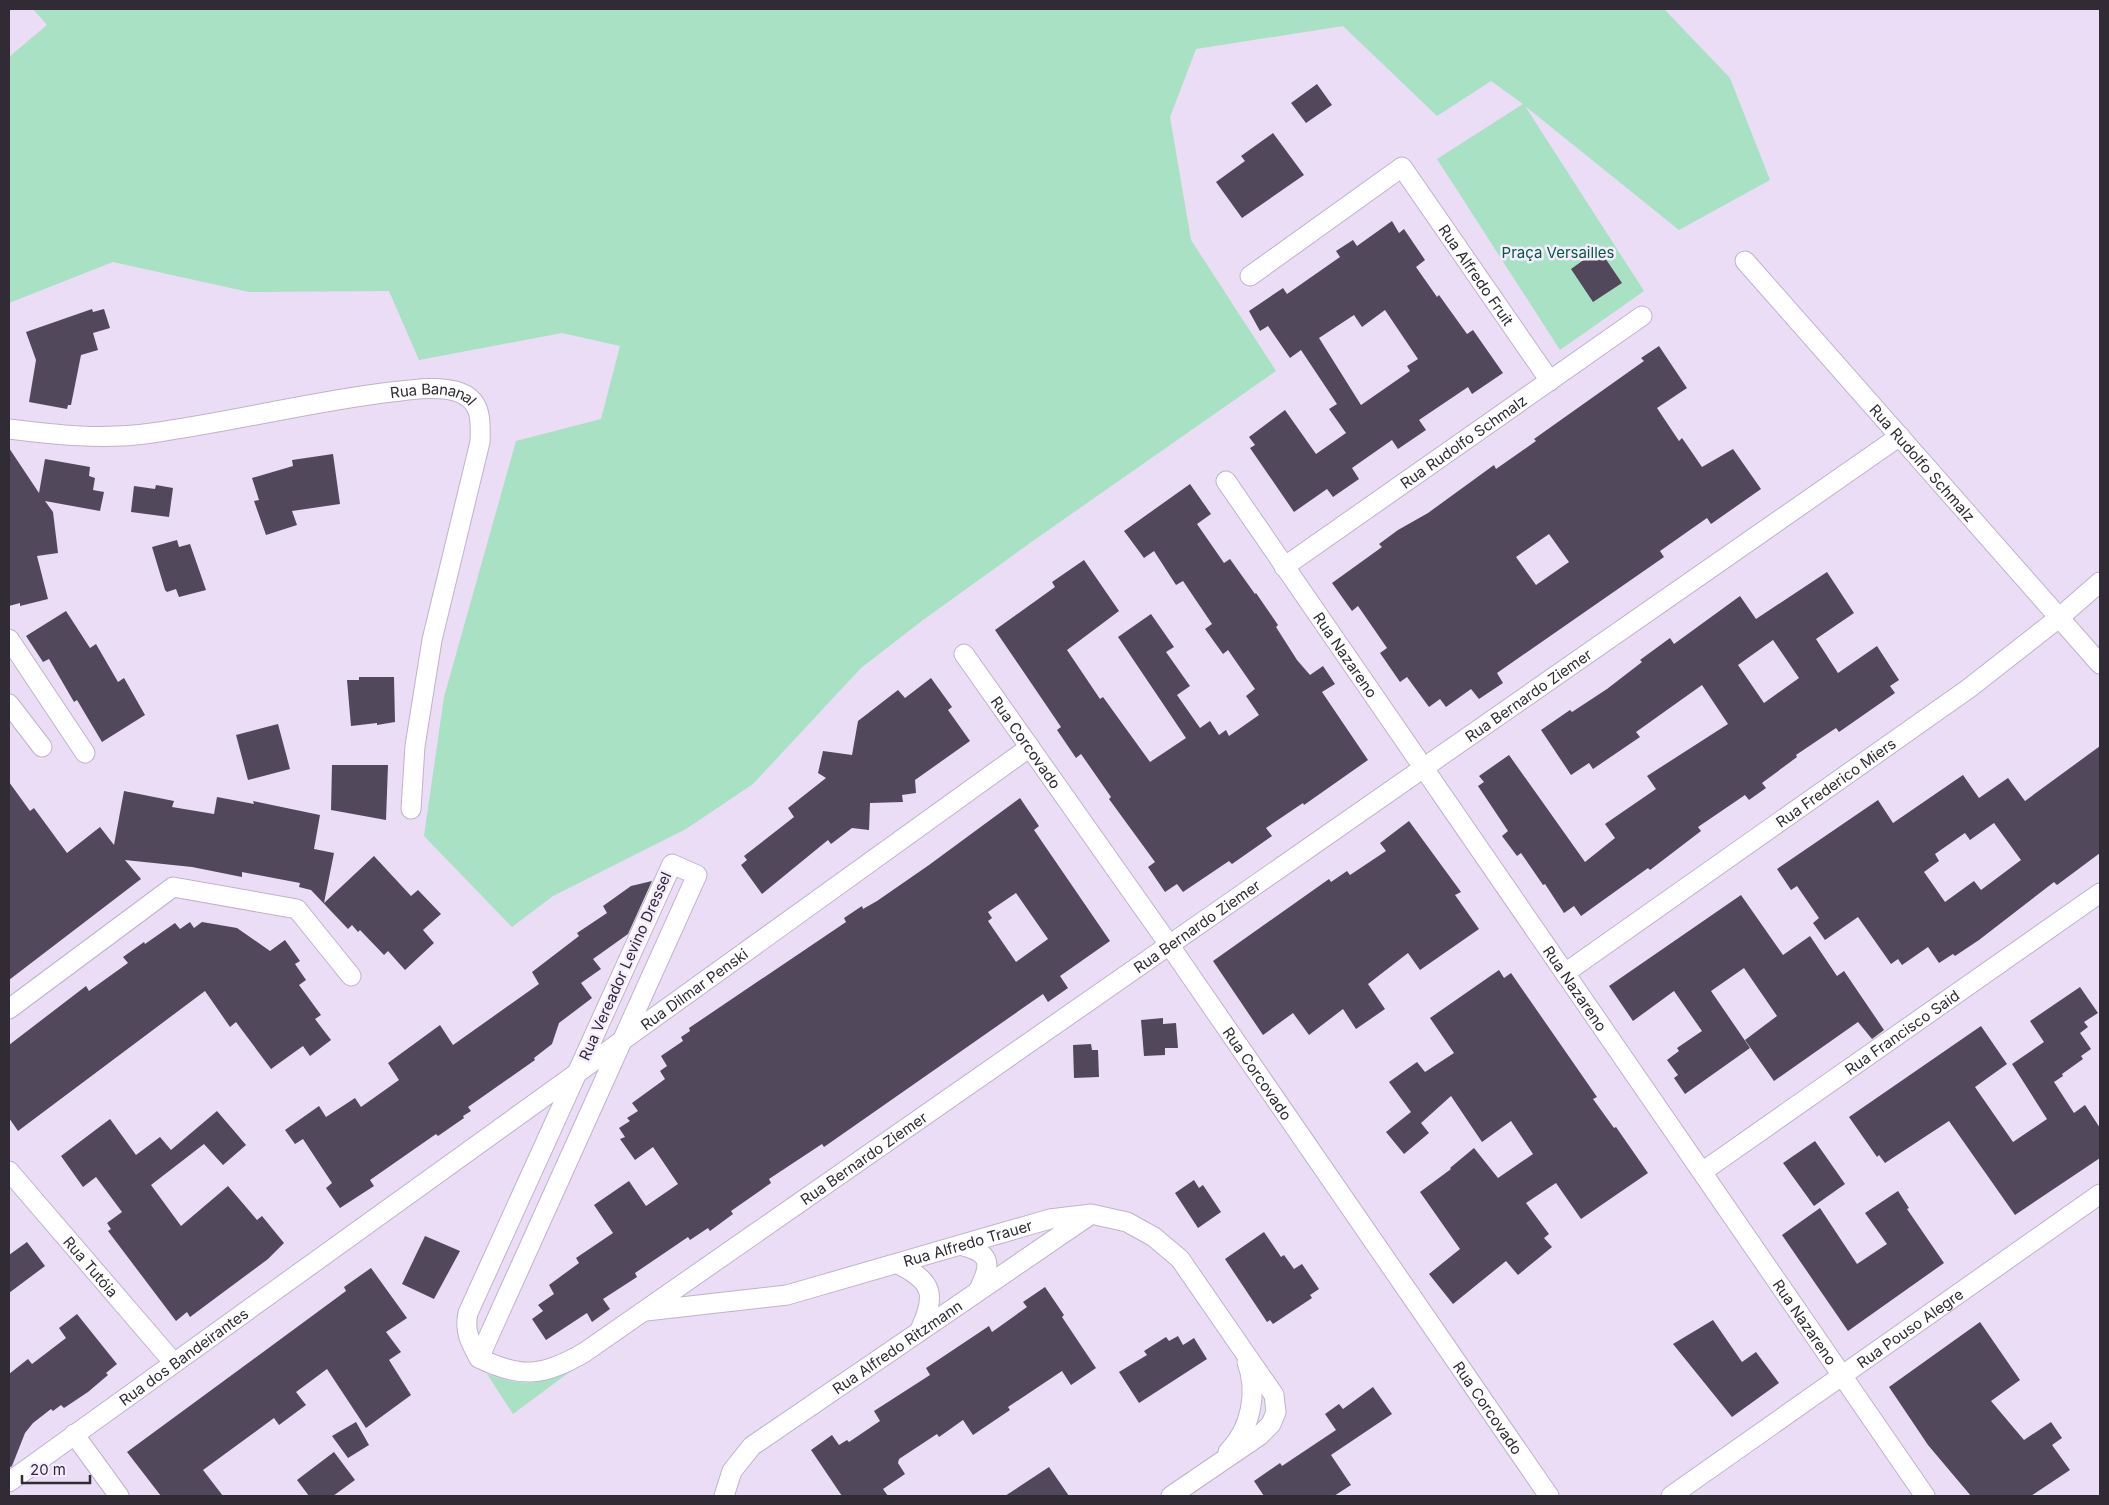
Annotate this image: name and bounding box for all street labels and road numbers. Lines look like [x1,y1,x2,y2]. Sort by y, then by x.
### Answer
street label: Rua Alfredo Fruit [1435,220,1518,329]
street label: Rua Bananal [389,379,481,409]
street label: Rua Rudolfo Schmalz [1396,390,1530,492]
street label: Rua Rudolfo Schmalz [1866,400,1980,526]
street label: Rua Nazareno [1310,608,1382,701]
street label: Rua Bernardo Ziemer [1461,644,1595,746]
street label: Rua Corcovado [987,692,1065,792]
street label: Rua Frederico Miers [1772,733,1899,831]
street label: Rua Vereador Levino Dressel [575,869,675,1063]
street label: Rua Bernardo Ziemer [1130,875,1264,977]
street label: Rua Nazareno [1539,942,1611,1035]
street label: Rua Dilmar Penski [637,944,751,1034]
street label: Rua Francisco Said [1841,985,1963,1079]
street label: Rua Corcovado [1219,1023,1296,1124]
street label: Rua Bernardo Ziemer [796,1107,931,1209]
street label: Rua Alfredo Trauer [901,1215,1035,1270]
street label: Rua Tutóia [60,1232,123,1301]
street label: Rua Nazareno [1769,1275,1841,1368]
street label: Rua Pouso Alegre [1853,1284,1967,1372]
street label: Rua Alfredo Ritzmann [829,1296,966,1398]
street label: Rua dos Bandeirantes [115,1303,252,1409]
street label: Rua Corcovado [1449,1357,1527,1458]

